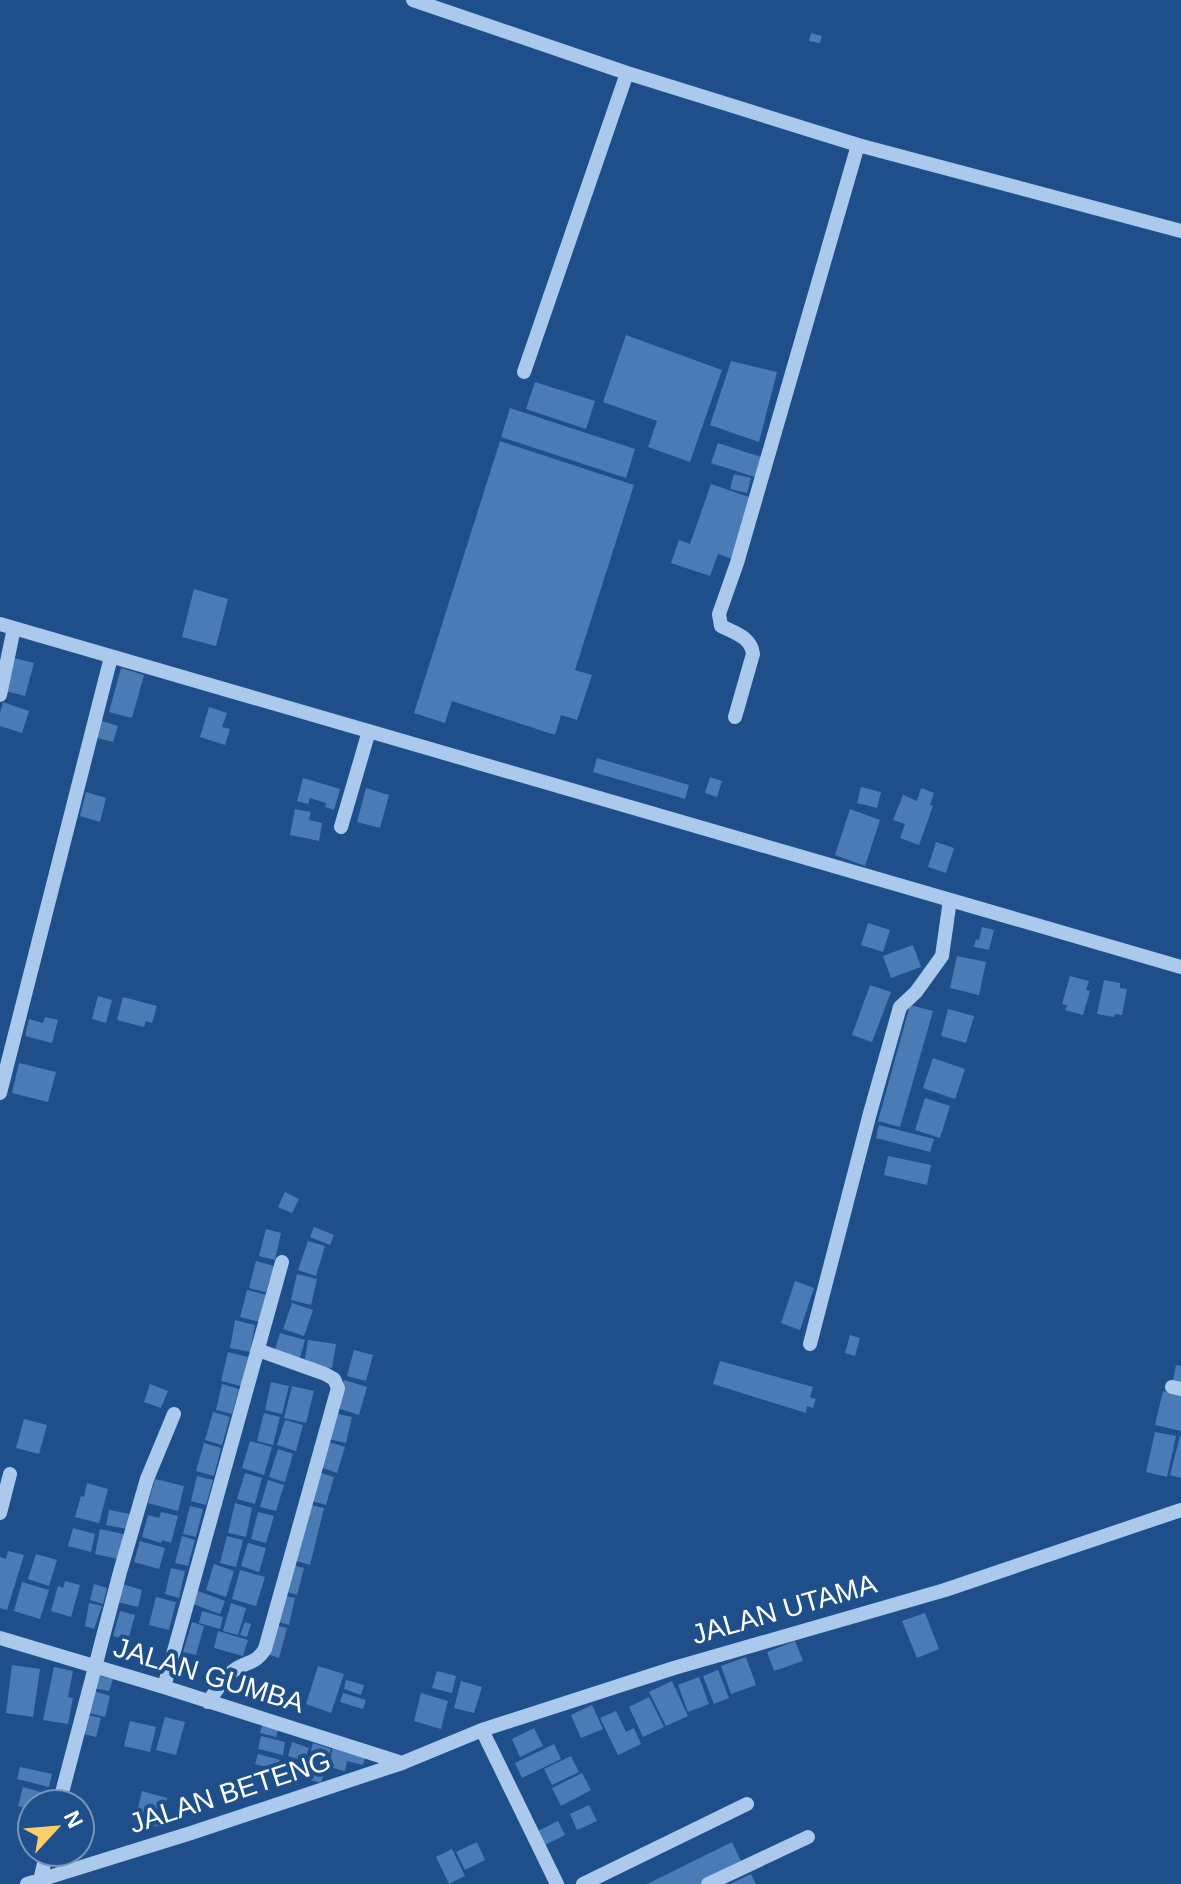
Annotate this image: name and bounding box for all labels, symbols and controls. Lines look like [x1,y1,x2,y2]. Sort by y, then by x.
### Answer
street label: JALAN UTAMA [688,1568,880,1650]
street label: JALAN GUMBA [110,1631,308,1719]
street label: JALAN BETENG [125,1745,335,1839]
north arrow [16,1788,96,1868]
text: N [59,1807,88,1832]

